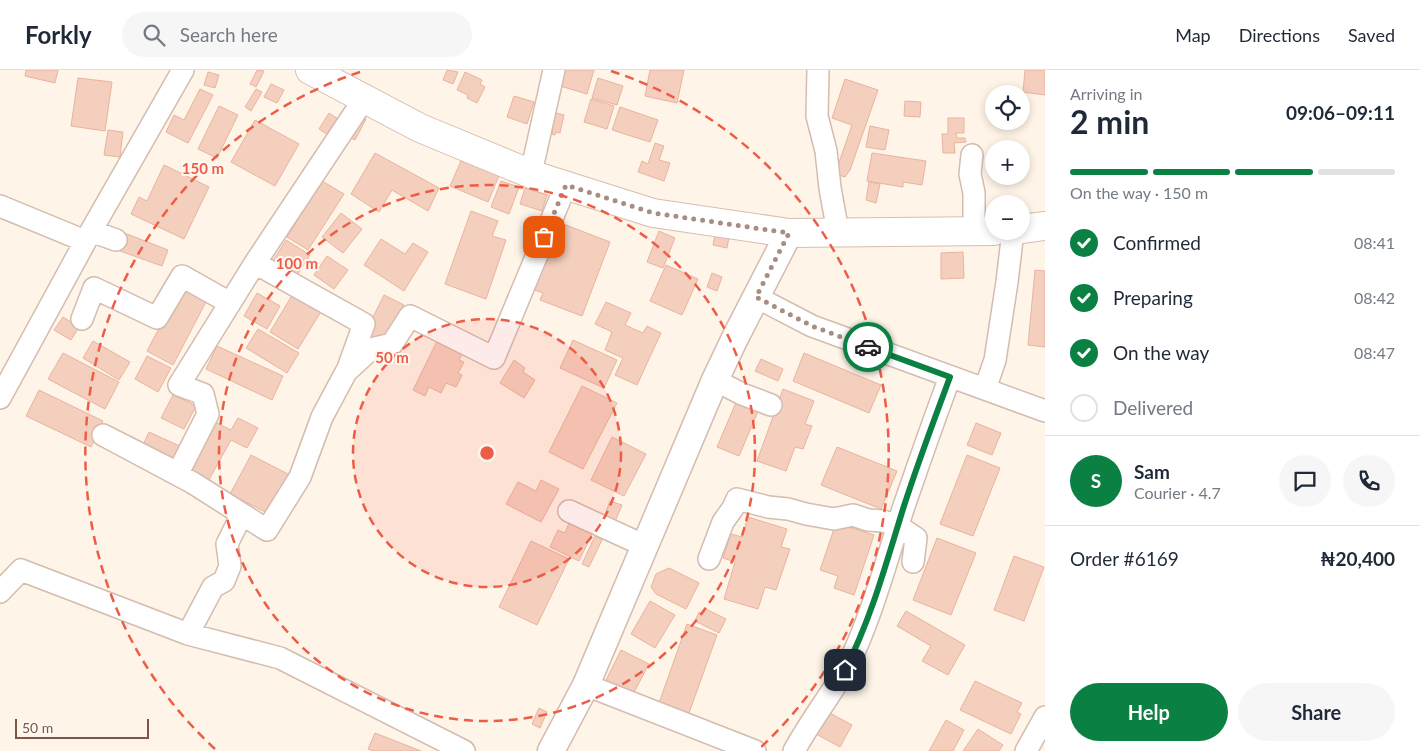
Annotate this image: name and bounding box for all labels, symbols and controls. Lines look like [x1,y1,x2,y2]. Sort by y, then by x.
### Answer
search box [122,12,472,57]
text: Forkly [25,20,92,49]
icon: search [140,21,168,49]
text: Search here [180,23,278,46]
text: Map [1175,24,1211,46]
text: Directions [1239,24,1320,46]
text: Saved [1348,24,1395,46]
text: Arriving in [1070,84,1143,103]
map controls [985,85,1030,240]
button: locate [985,85,1030,130]
text: 09:06–09:11 [1286,101,1395,124]
text: 2 min [1070,102,1149,141]
button: + [985,140,1030,185]
text: 150 m [182,159,224,177]
text: On the way · 150 m [1070,183,1208,202]
button: − [985,195,1030,240]
pin [523,216,565,258]
icon: bag [530,223,558,251]
icon: check [1070,229,1098,257]
text: Confirmed [1113,231,1201,254]
text: 08:41 [1354,233,1395,252]
text: 100 m [276,254,318,272]
icon: check [1070,284,1098,312]
text: Preparing [1113,286,1193,309]
text: 08:42 [1354,288,1395,307]
courier [843,322,893,372]
icon: car [854,333,882,361]
icon: check [1070,339,1098,367]
text: On the way [1113,341,1209,364]
text: 08:47 [1354,343,1395,362]
text: 50 m [375,348,409,366]
text: Delivered [1113,396,1193,419]
centre of rings [478,444,496,462]
button: chat [1279,455,1331,507]
button: phone [1343,455,1395,507]
text: Sam [1134,460,1170,483]
text: S [1091,469,1101,492]
text: Courier · 4.7 [1134,483,1221,502]
text: Order #6169 [1070,547,1179,570]
text: ₦20,400 [1320,547,1395,570]
pin [824,649,866,691]
icon: home [831,656,859,684]
button: Help [1070,683,1228,741]
button: Share [1238,683,1395,741]
scale bar [15,716,149,739]
text: 50 m [22,719,53,736]

